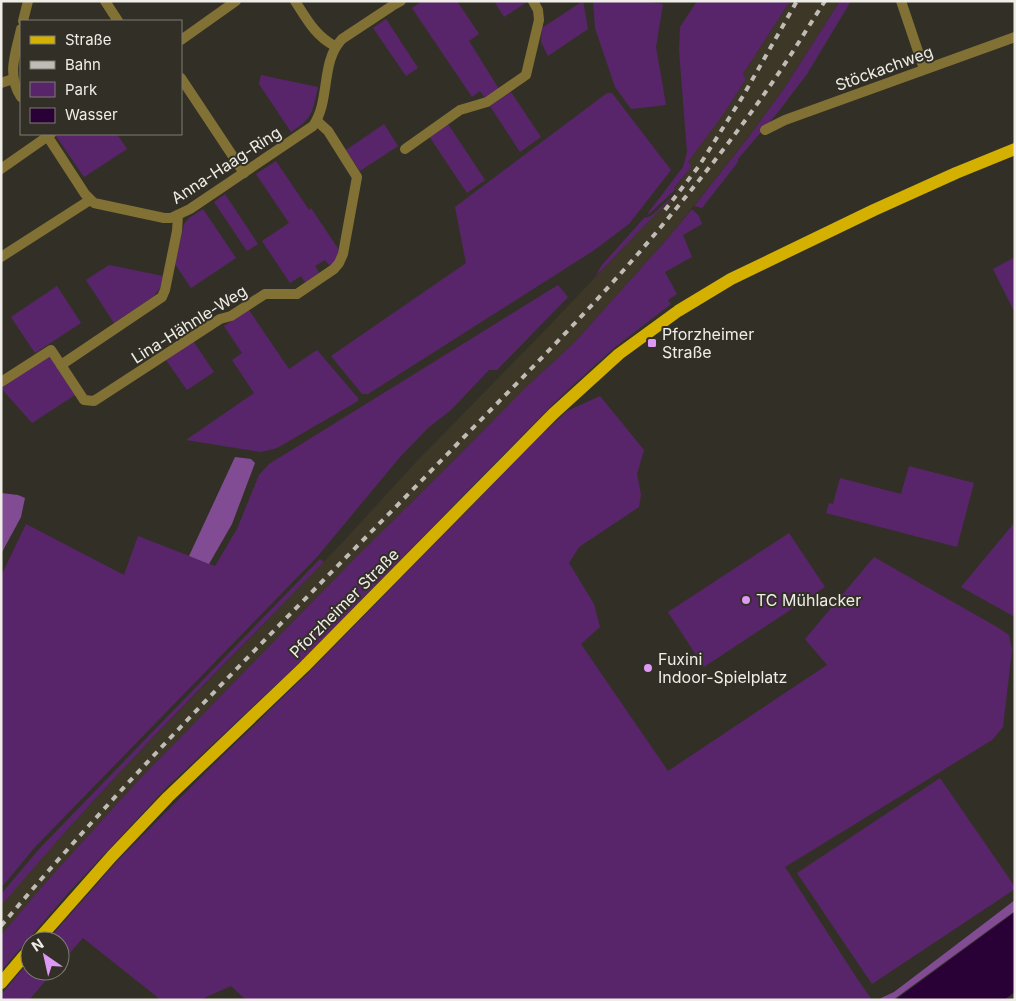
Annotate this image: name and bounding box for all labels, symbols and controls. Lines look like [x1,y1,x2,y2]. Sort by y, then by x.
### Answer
legend [20,20,182,135]
text: Straße [65,30,112,49]
street label: Stöckachweg [832,41,936,95]
text: Bahn [65,55,101,74]
text: Park [65,80,98,99]
text: Wasser [65,105,118,124]
street label: Anna-Haag-Ring [167,122,285,208]
street label: Lina-Hähnle-Weg [128,280,250,368]
place label: Pforzheimer Straße [662,324,754,362]
marker: Pforzheimer Straße [646,337,658,349]
street label: Pforzheimer Straße [285,544,403,662]
place label: TC Mühlacker [756,590,861,610]
marker: TC Mühlacker [740,594,752,606]
place label: Fuxini Indoor-Spielplatz [658,649,787,687]
marker: Fuxini Indoor-Spielplatz [642,662,654,674]
north arrow [20,931,70,981]
text: N [28,935,47,955]

